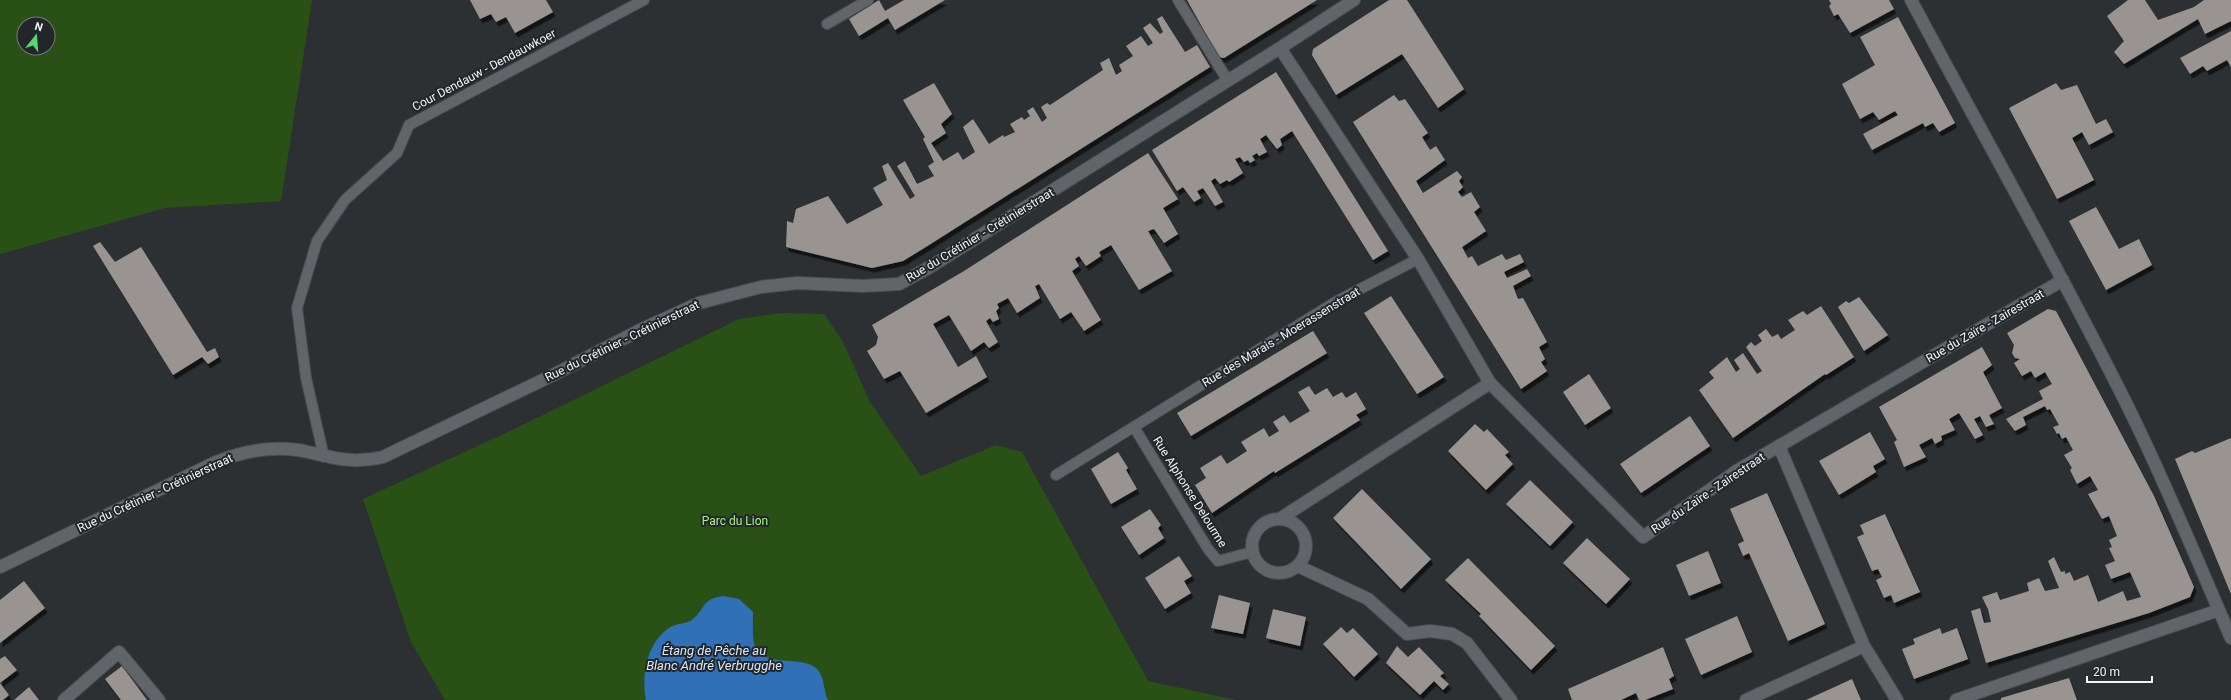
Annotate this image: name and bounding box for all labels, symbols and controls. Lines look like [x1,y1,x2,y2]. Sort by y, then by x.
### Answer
north arrow [16,16,56,56]
text: N [33,20,45,34]
street label: Cour Dendauw - Dendauwkoer [410,26,558,114]
street label: Rue du Crétinier - Crétinierstraat [904,185,1056,285]
street label: Rue des Marais - Moerassenstraat [1199,284,1363,390]
street label: Rue du Zaïre - Zairestraat [1924,286,2047,366]
street label: Rue du Crétinier - Crétinierstraat [543,297,701,385]
street label: Rue Alphonse Delourme [1150,434,1230,550]
street label: Rue du Zaïre - Zairestraat [1649,450,1767,536]
street label: Rue du Crétinier - Crétinierstraat [75,451,235,535]
park label: Parc du Lion [702,514,768,528]
water label: Étang de Pêche au Blanc André Verbrugghe [646,643,782,673]
scale bar [2087,658,2152,684]
text: 20 m [2093,665,2120,679]

